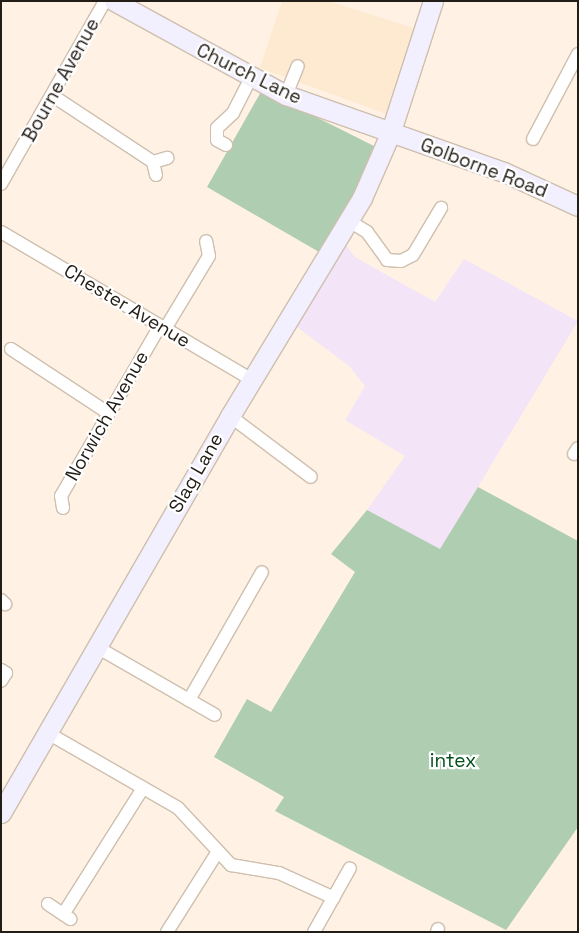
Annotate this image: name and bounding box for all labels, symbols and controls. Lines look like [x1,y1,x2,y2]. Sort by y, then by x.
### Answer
street label: Bourne Avenue [18,14,104,146]
street label: Church Lane [193,39,305,109]
street label: Golborne Road [417,133,551,203]
street label: Chester Avenue [60,259,194,353]
street label: Norwich Avenue [61,347,153,485]
street label: Slag Lane [164,429,228,517]
park label: intex [430,750,476,772]

